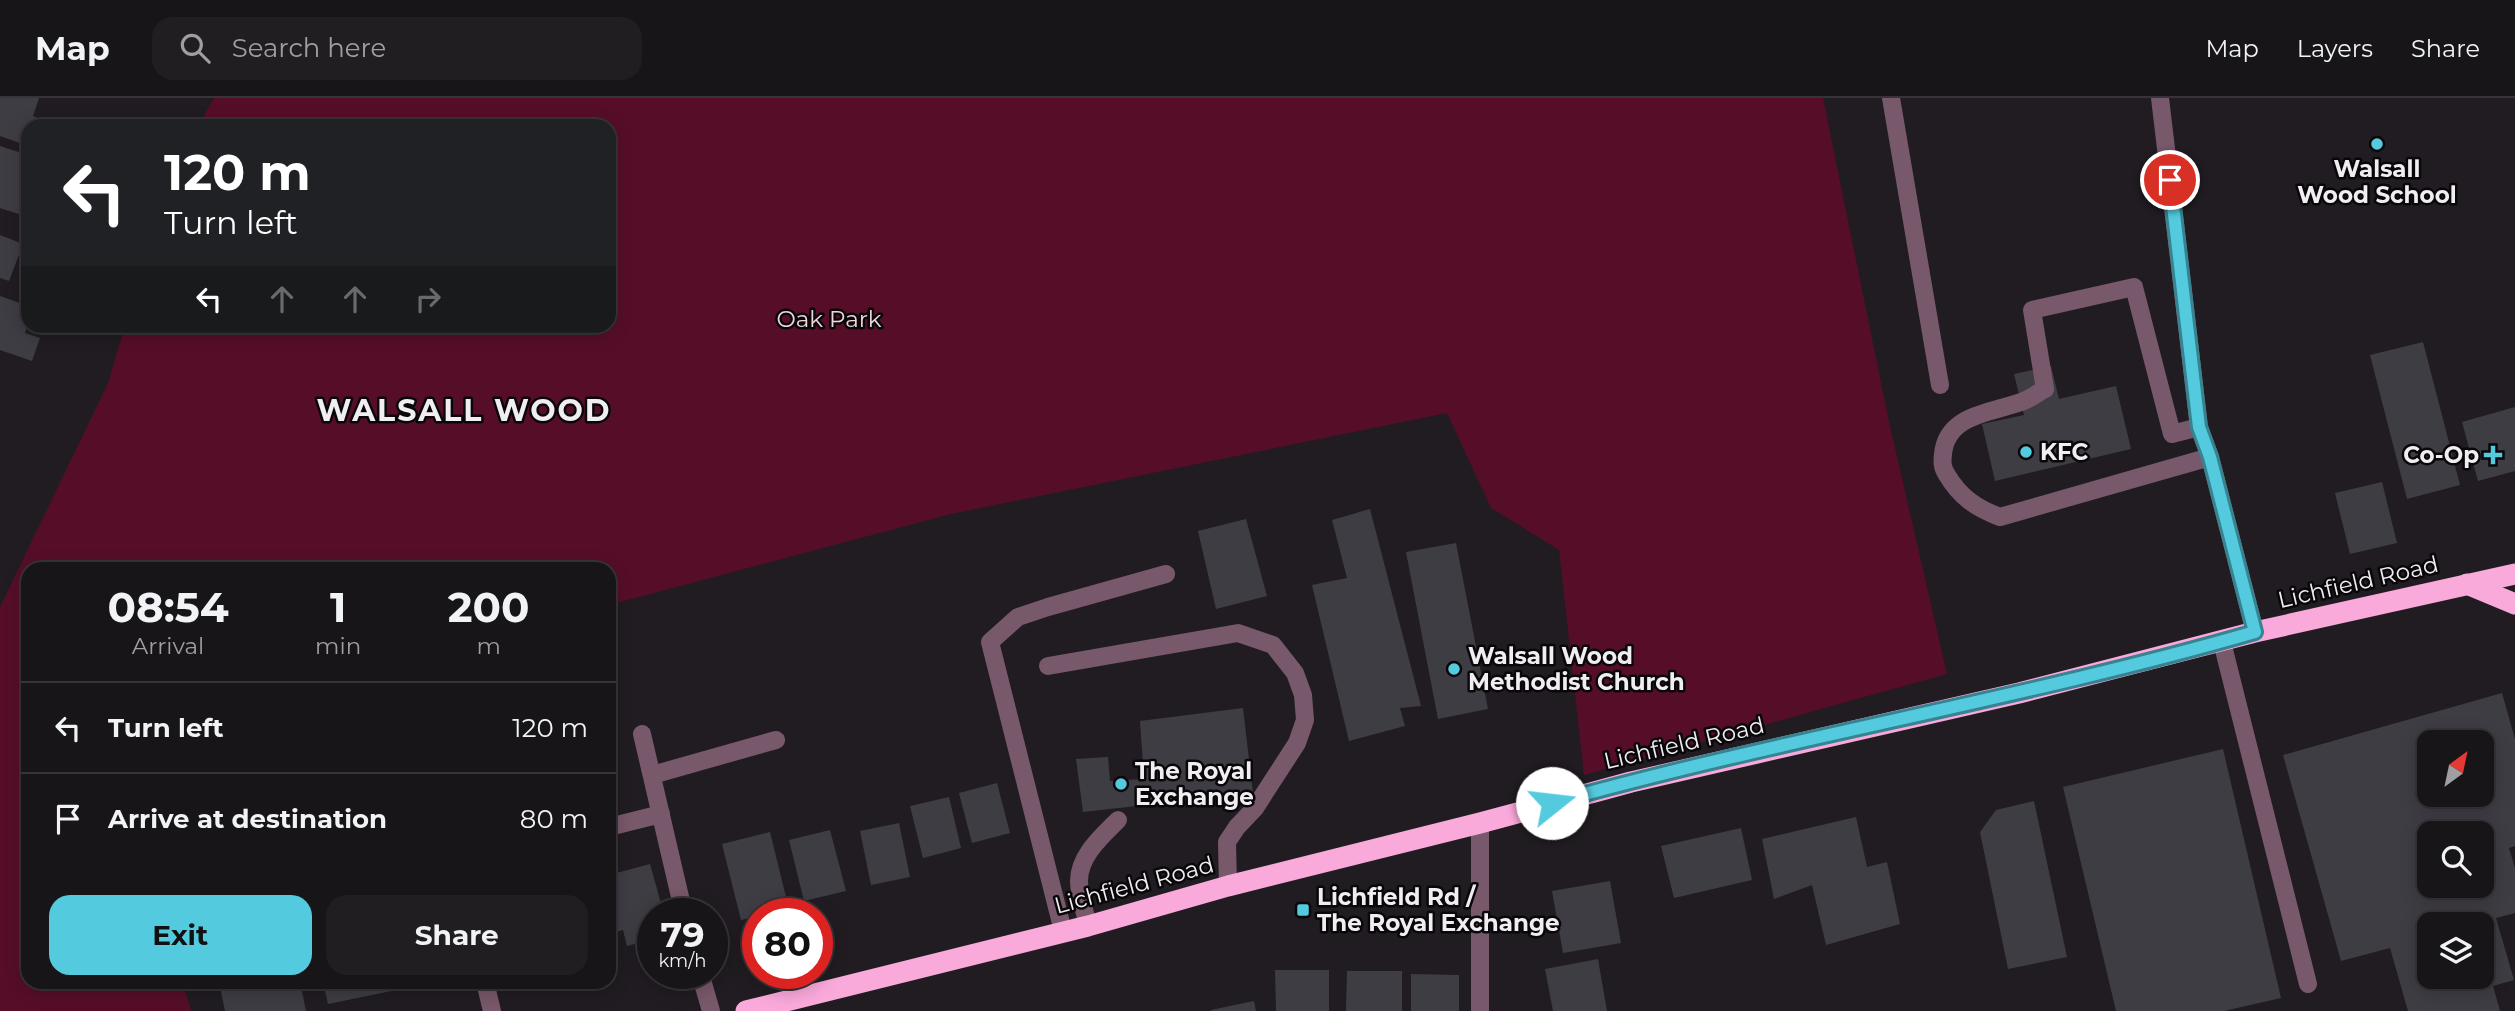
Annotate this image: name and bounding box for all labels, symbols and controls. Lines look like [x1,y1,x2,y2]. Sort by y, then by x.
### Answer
search box [152,17,642,80]
text: Map [35,28,110,68]
icon: search [176,29,214,67]
text: Search here [232,32,386,64]
text: Map [2205,34,2259,63]
text: Layers [2297,34,2373,63]
text: Share [2411,34,2480,63]
marker: Walsall Wood School [2369,136,2385,152]
text: 120 m [164,143,311,202]
icon: left [49,147,140,238]
pin [2140,150,2200,210]
place label: Walsall Wood School [2297,155,2457,209]
icon: arrive [2151,161,2189,199]
text: Turn left [164,203,298,242]
icon: left [190,280,228,318]
icon: ahead [263,280,301,318]
icon: ahead [336,280,374,318]
icon: right [409,280,447,318]
park label: Oak Park [776,305,882,333]
district label: WALSALL WOOD [316,392,612,429]
place label: KFC [2040,438,2089,466]
place label: Co-Op [2403,441,2479,469]
marker: KFC [2018,444,2034,460]
marker: Co-Op [2485,447,2501,463]
street label: Lichfield Road [2275,550,2441,614]
text: 08:54 [107,581,229,633]
text: 1 [330,581,346,633]
text: 200 [448,581,530,633]
text: Arrival [132,632,204,660]
text: min [315,632,361,660]
text: m [476,632,501,660]
place label: Walsall Wood Methodist Church [1468,642,1685,696]
marker: Walsall Wood Methodist Church [1446,661,1462,677]
icon: left [49,709,87,747]
street label: Lichfield Road [1601,711,1767,775]
text: Turn left [108,712,224,744]
text: 120 m [512,712,588,744]
north arrow [2417,730,2494,807]
map controls [2417,730,2494,989]
place label: The Royal Exchange [1135,757,1254,811]
position arrow [1515,766,1589,840]
marker: The Royal Exchange [1113,776,1129,792]
icon: arrive [49,800,87,838]
text: Arrive at destination [108,803,387,835]
text: 80 m [520,803,588,835]
button: search [2417,821,2494,898]
street label: Lichfield Road [1051,850,1217,920]
place label: Lichfield Rd / The Royal Exchange [1317,883,1560,937]
button: Exit [49,895,312,975]
button: Share [326,895,588,975]
speed limit sign: 80 [742,898,833,989]
marker: Lichfield Rd / The Royal Exchange [1295,902,1311,918]
button: layers [2417,912,2494,989]
text: 79 [660,913,704,956]
text: km/h [658,950,707,972]

